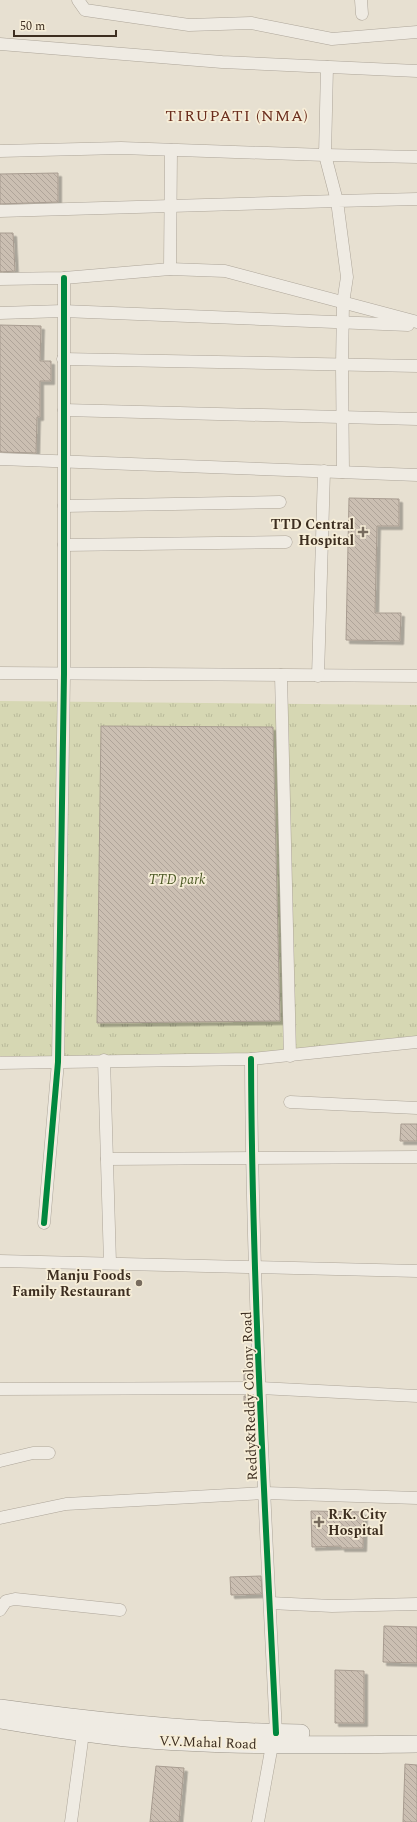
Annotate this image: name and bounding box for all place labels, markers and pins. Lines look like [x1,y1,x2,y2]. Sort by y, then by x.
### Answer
place label: TTD Central Hospital [271,514,354,551]
marker: TTD Central Hospital [357,526,369,538]
place label: Manju Foods Family Restaurant [12,1265,132,1302]
marker: Manju Foods Family Restaurant [134,1278,144,1288]
place label: R.K. City Hospital [328,1504,388,1541]
marker: R.K. City Hospital [313,1516,325,1528]

